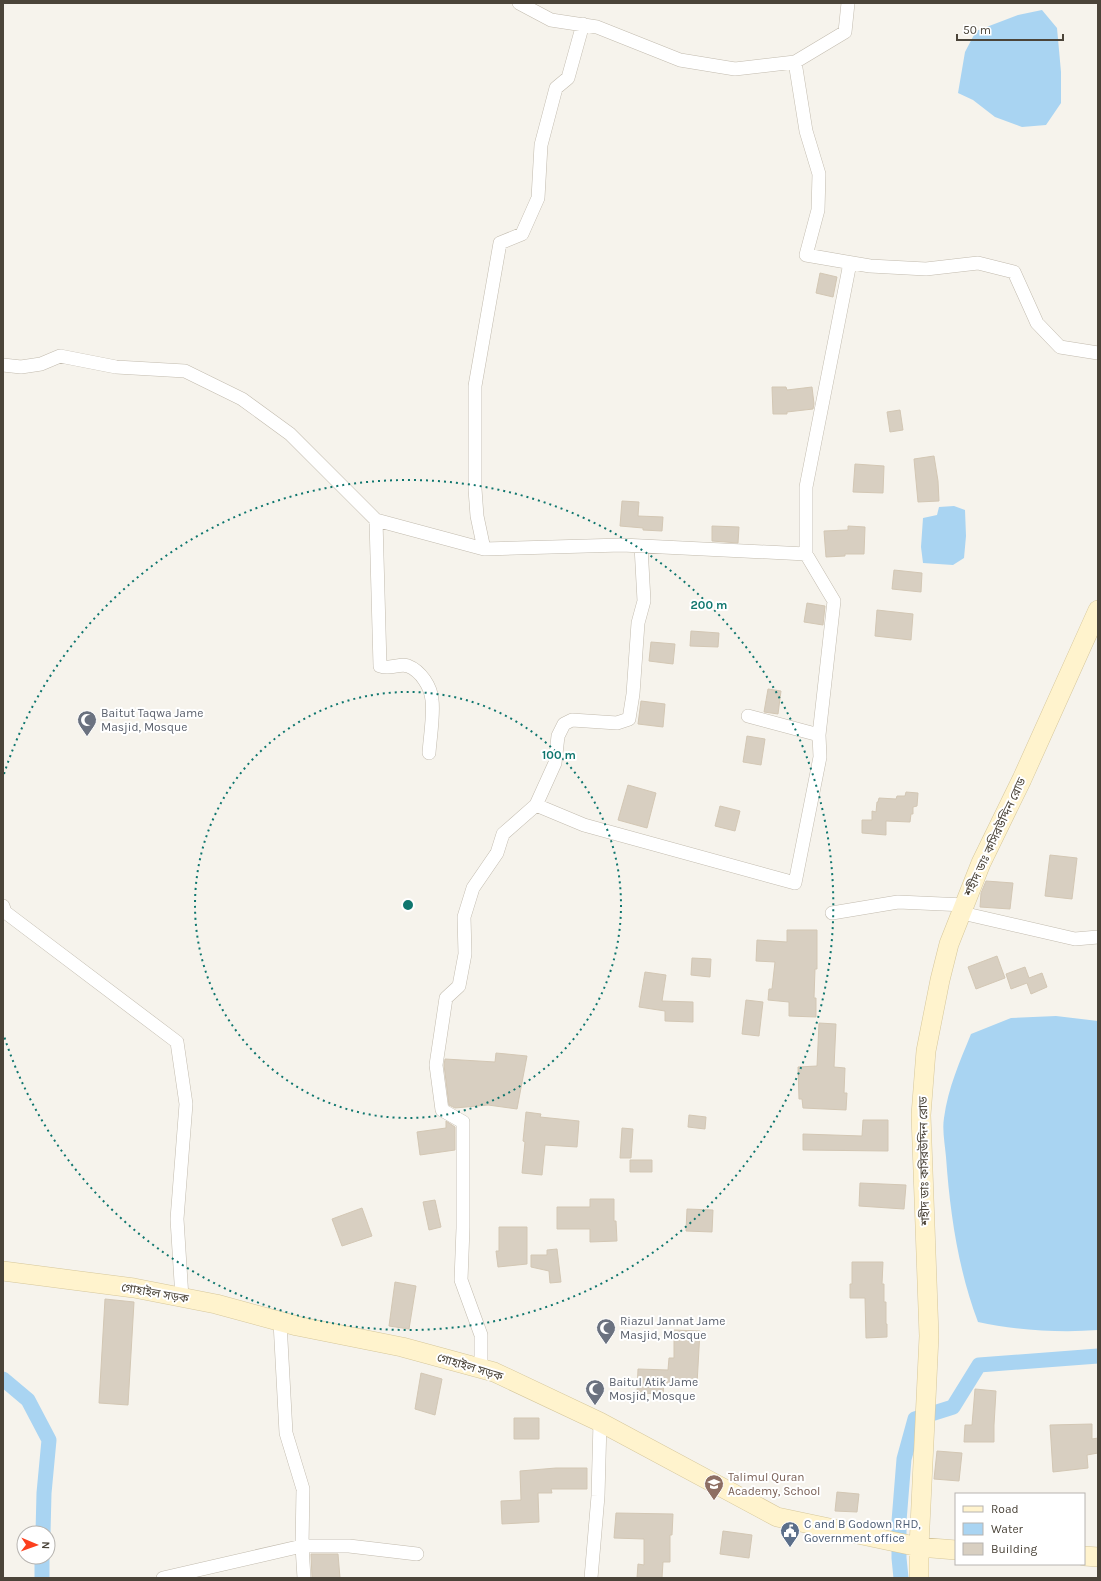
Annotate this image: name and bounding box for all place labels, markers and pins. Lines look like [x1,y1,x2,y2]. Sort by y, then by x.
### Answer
place label: Baitut Taqwa Jame Masjid, Mosque [101,706,203,734]
mosque icon: Baitut Taqwa Jame Masjid, Mosque [76,709,98,737]
centre of rings [401,898,415,912]
place label: Riazul Jannat Jame Masjid, Mosque [620,1314,725,1342]
mosque icon: Riazul Jannat Jame Masjid, Mosque [595,1317,617,1345]
place label: Baitul Atik Jame Mosjid, Mosque [609,1375,698,1403]
mosque icon: Baitul Atik Jame Mosjid, Mosque [584,1378,606,1406]
place label: Talimul Quran Academy, School [728,1470,820,1498]
school or university icon: Talimul Quran Academy, School [703,1473,725,1501]
place label: C and B Godown RHD, Government office [804,1517,921,1545]
public building icon: C and B Godown RHD, Government office [779,1520,801,1548]

